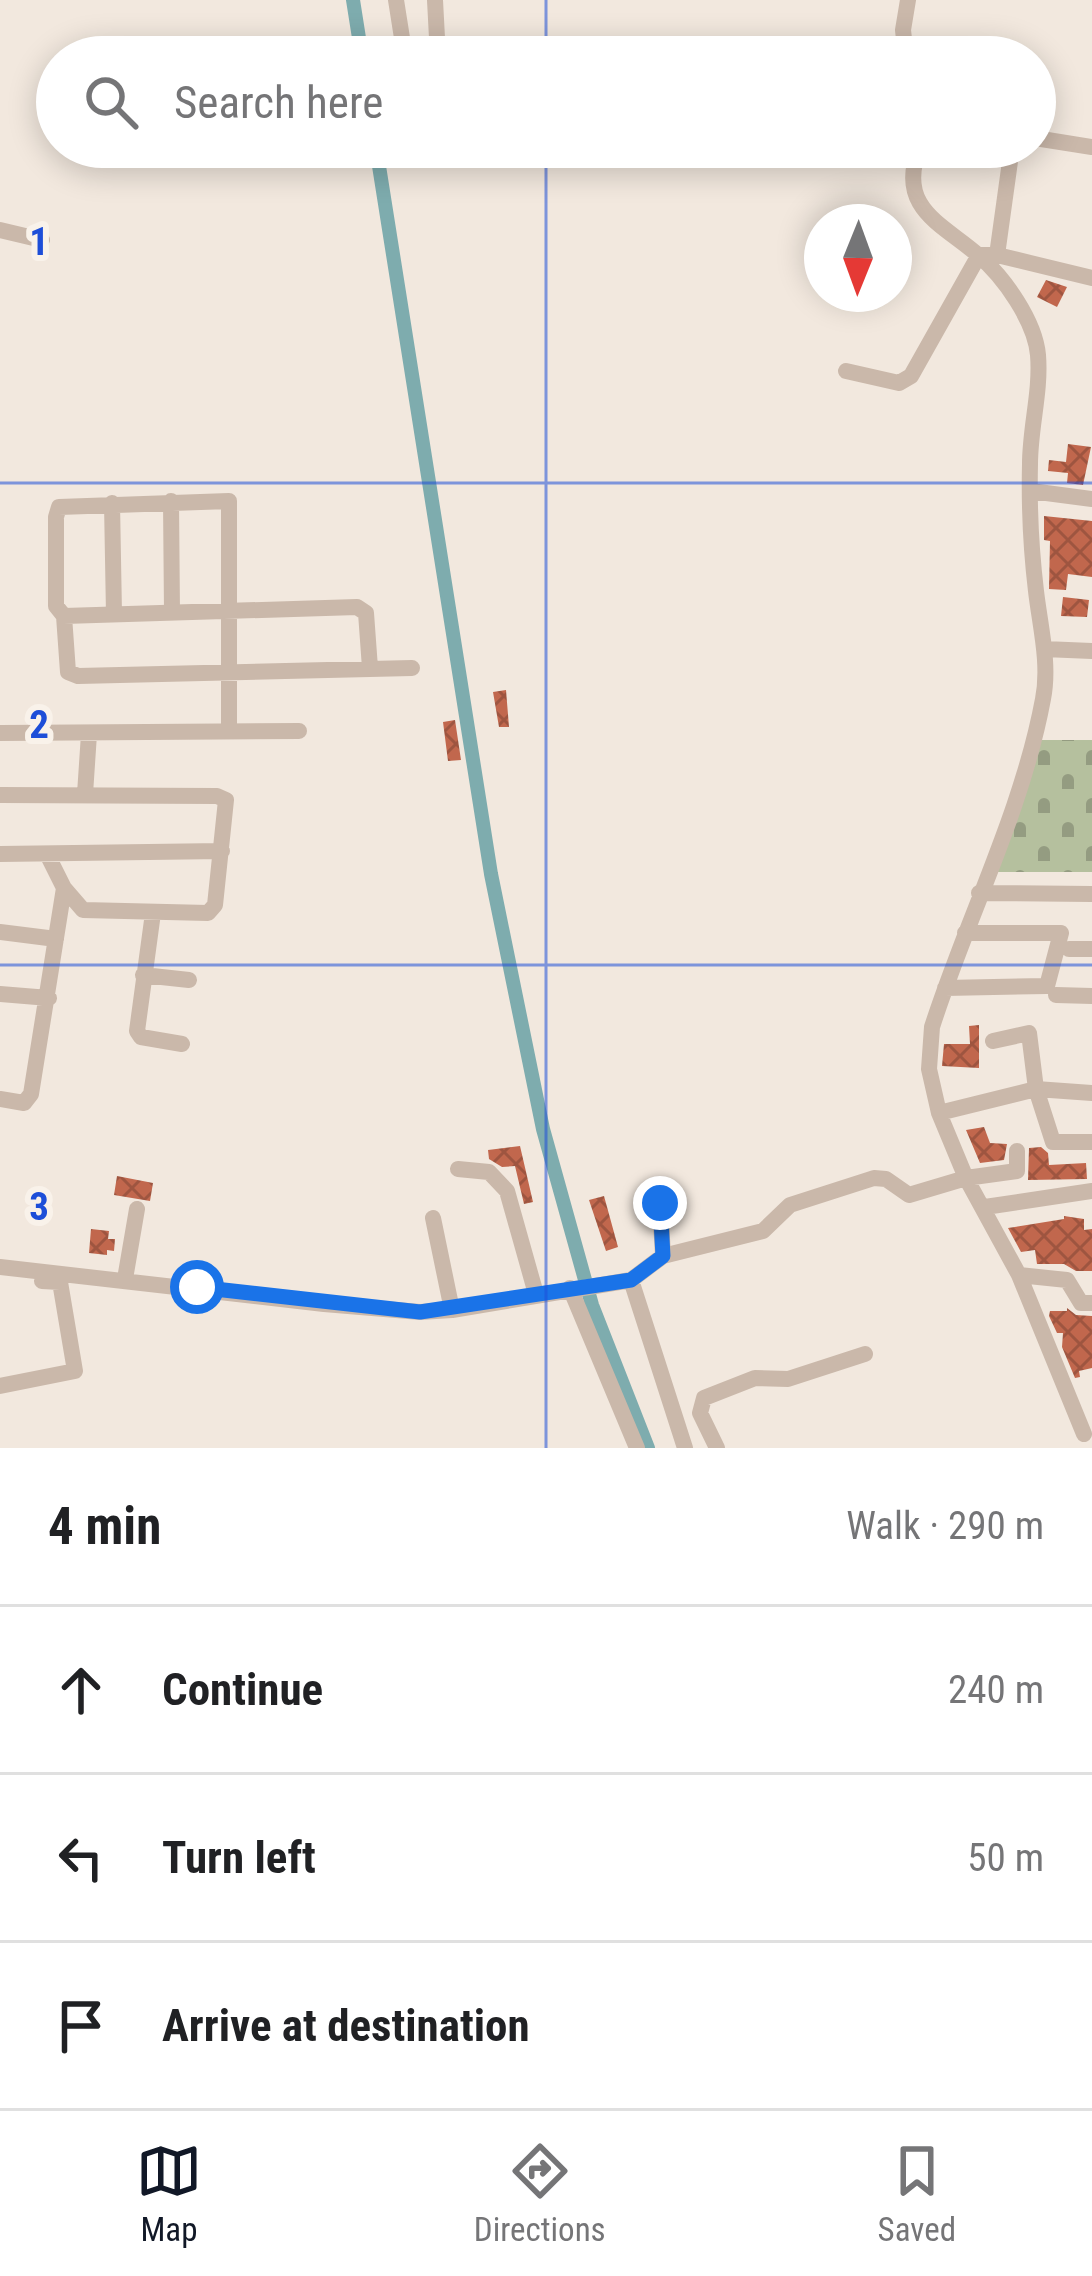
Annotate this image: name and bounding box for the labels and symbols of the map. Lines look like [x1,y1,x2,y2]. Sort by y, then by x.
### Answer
north arrow [804,204,912,312]
text: 1 [29,219,49,265]
text: 2 [29,702,49,748]
route end [633,1176,687,1230]
text: 3 [29,1184,49,1230]
route start [170,1260,224,1314]

